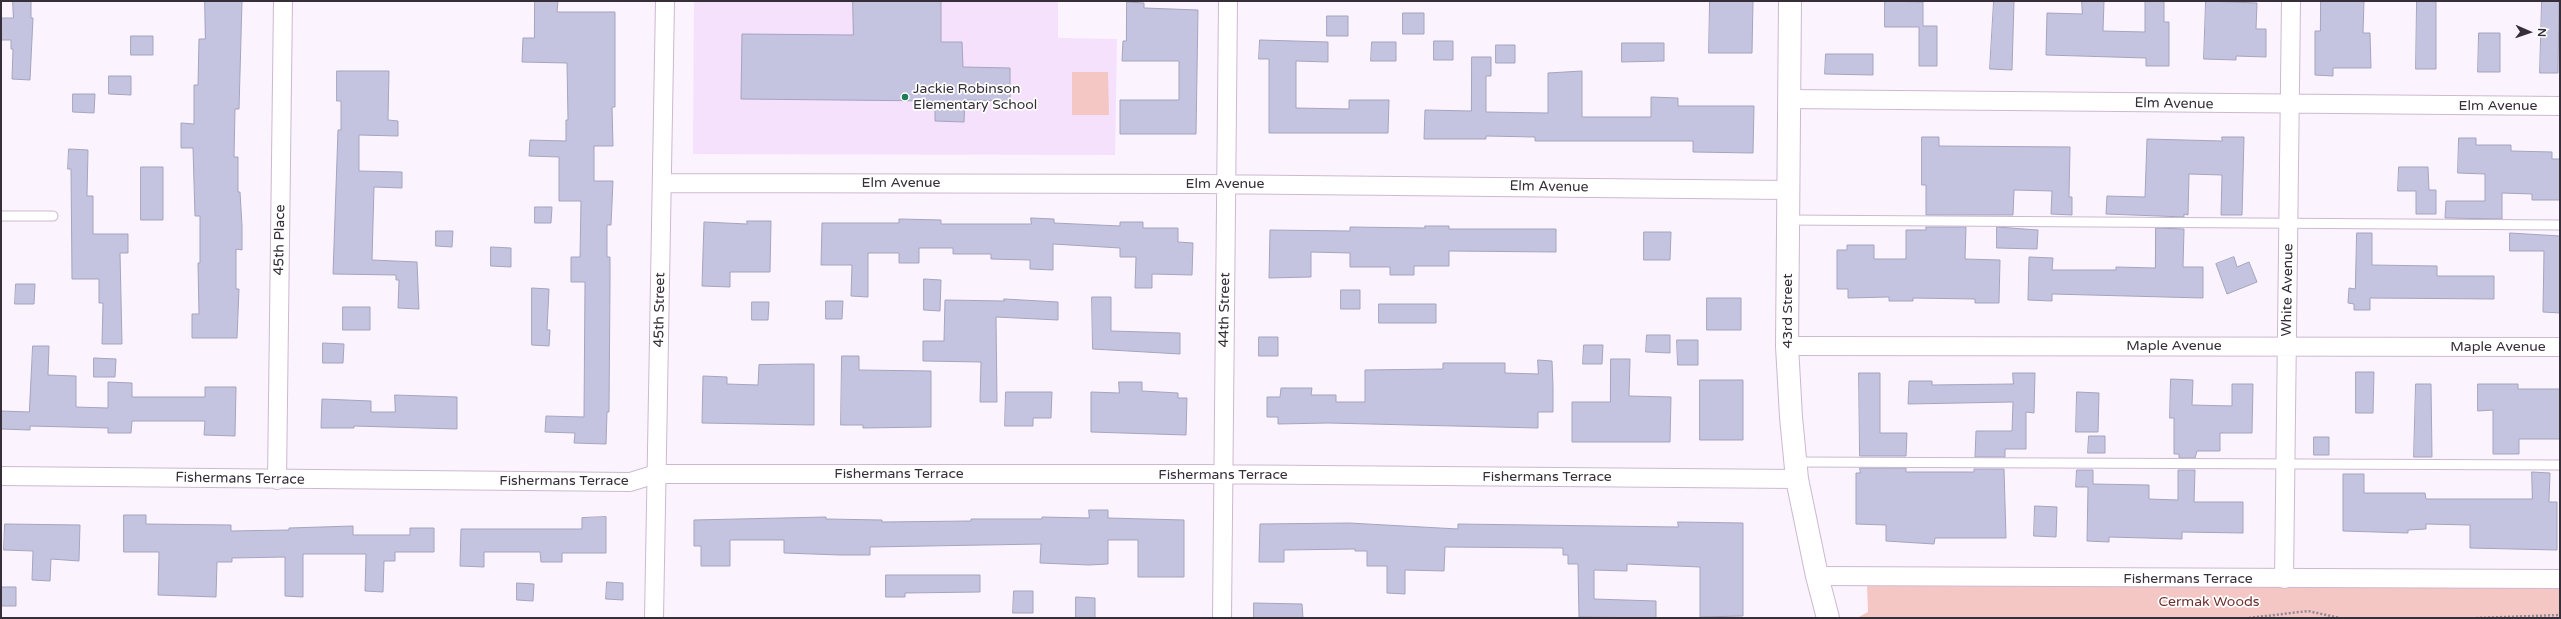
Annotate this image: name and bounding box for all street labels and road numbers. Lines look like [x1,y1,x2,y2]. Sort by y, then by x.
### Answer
street label: Elm Avenue [2134,95,2214,113]
street label: Elm Avenue [2458,98,2538,114]
street label: Elm Avenue [861,175,941,191]
street label: Elm Avenue [1185,176,1265,192]
street label: Elm Avenue [1509,178,1589,196]
street label: 45th Place [271,204,289,276]
street label: White Avenue [2279,243,2297,337]
street label: 45th Street [651,272,669,348]
street label: 44th Street [1216,272,1234,348]
street label: 43rd Street [1780,273,1796,349]
street label: Maple Avenue [2126,338,2222,354]
street label: Maple Avenue [2450,339,2546,355]
street label: Fishermans Terrace [834,466,964,482]
street label: Fishermans Terrace [1158,467,1288,483]
street label: Fishermans Terrace [175,469,305,489]
street label: Fishermans Terrace [1482,469,1612,485]
street label: Fishermans Terrace [499,473,629,489]
street label: Fishermans Terrace [2123,571,2253,587]

